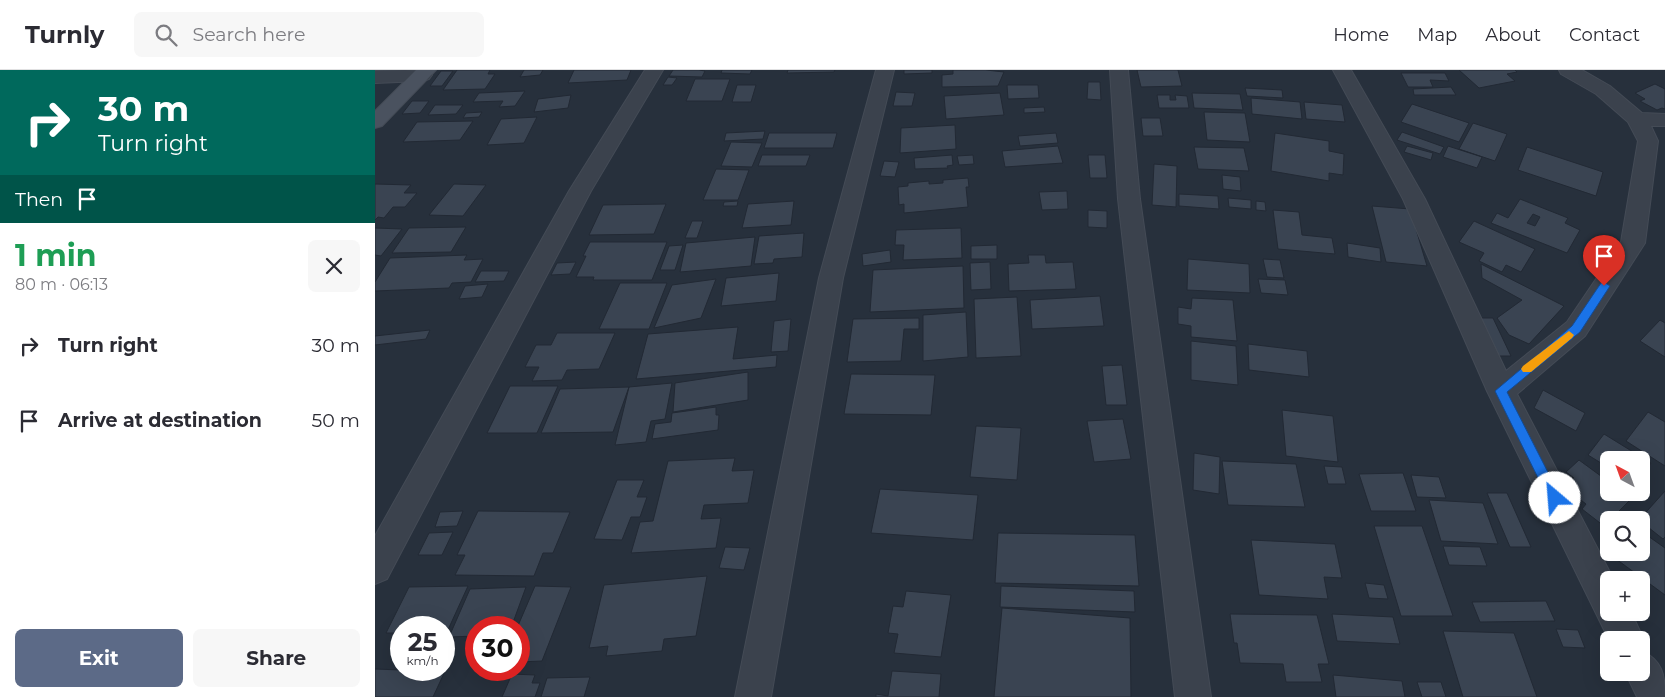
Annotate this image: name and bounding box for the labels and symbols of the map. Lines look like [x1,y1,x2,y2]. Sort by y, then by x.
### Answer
pin [1583,235,1625,286]
north arrow [1600,451,1650,501]
position arrow [1528,471,1580,523]
speed limit sign: 30 [465,616,530,681]

